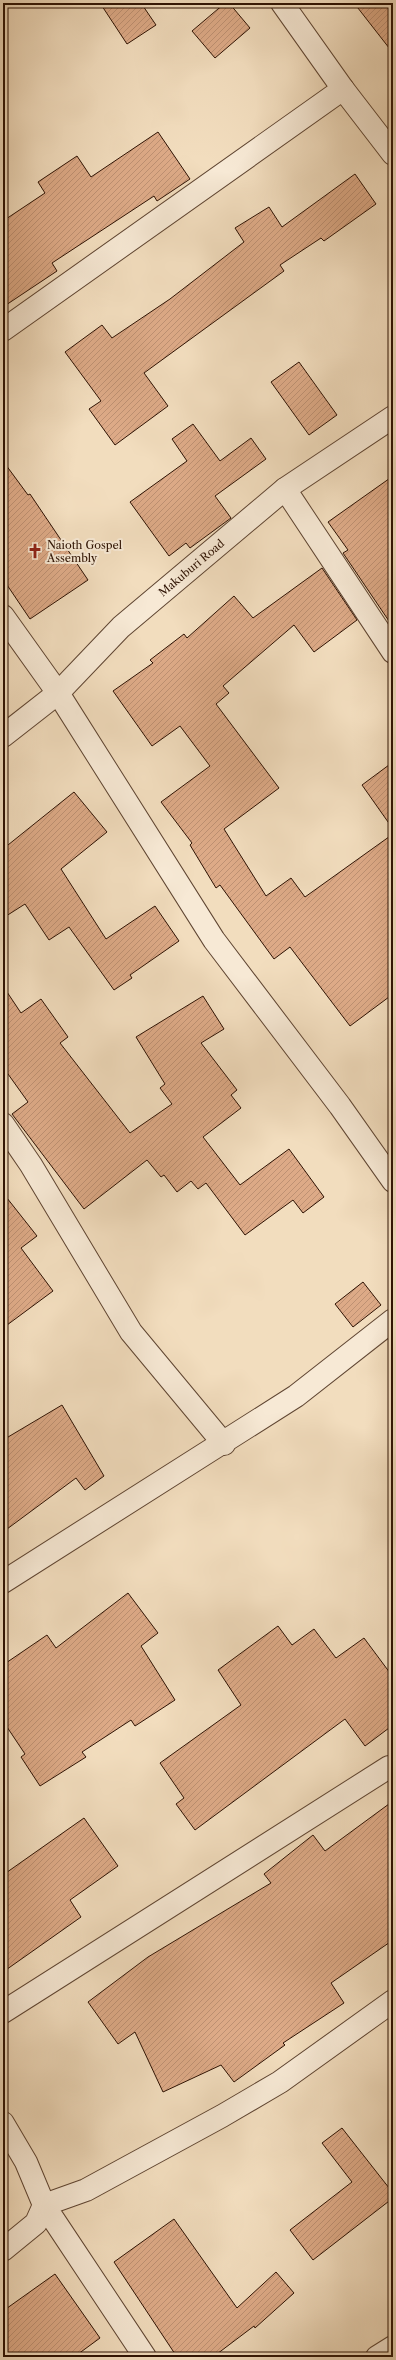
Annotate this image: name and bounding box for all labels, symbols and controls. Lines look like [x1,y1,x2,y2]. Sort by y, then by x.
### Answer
street label: Makuburi Road [156,536,227,599]
place label: Naioth Gospel Assembly [46,538,123,565]
church icon: Naioth Gospel Assembly [26,542,44,560]

